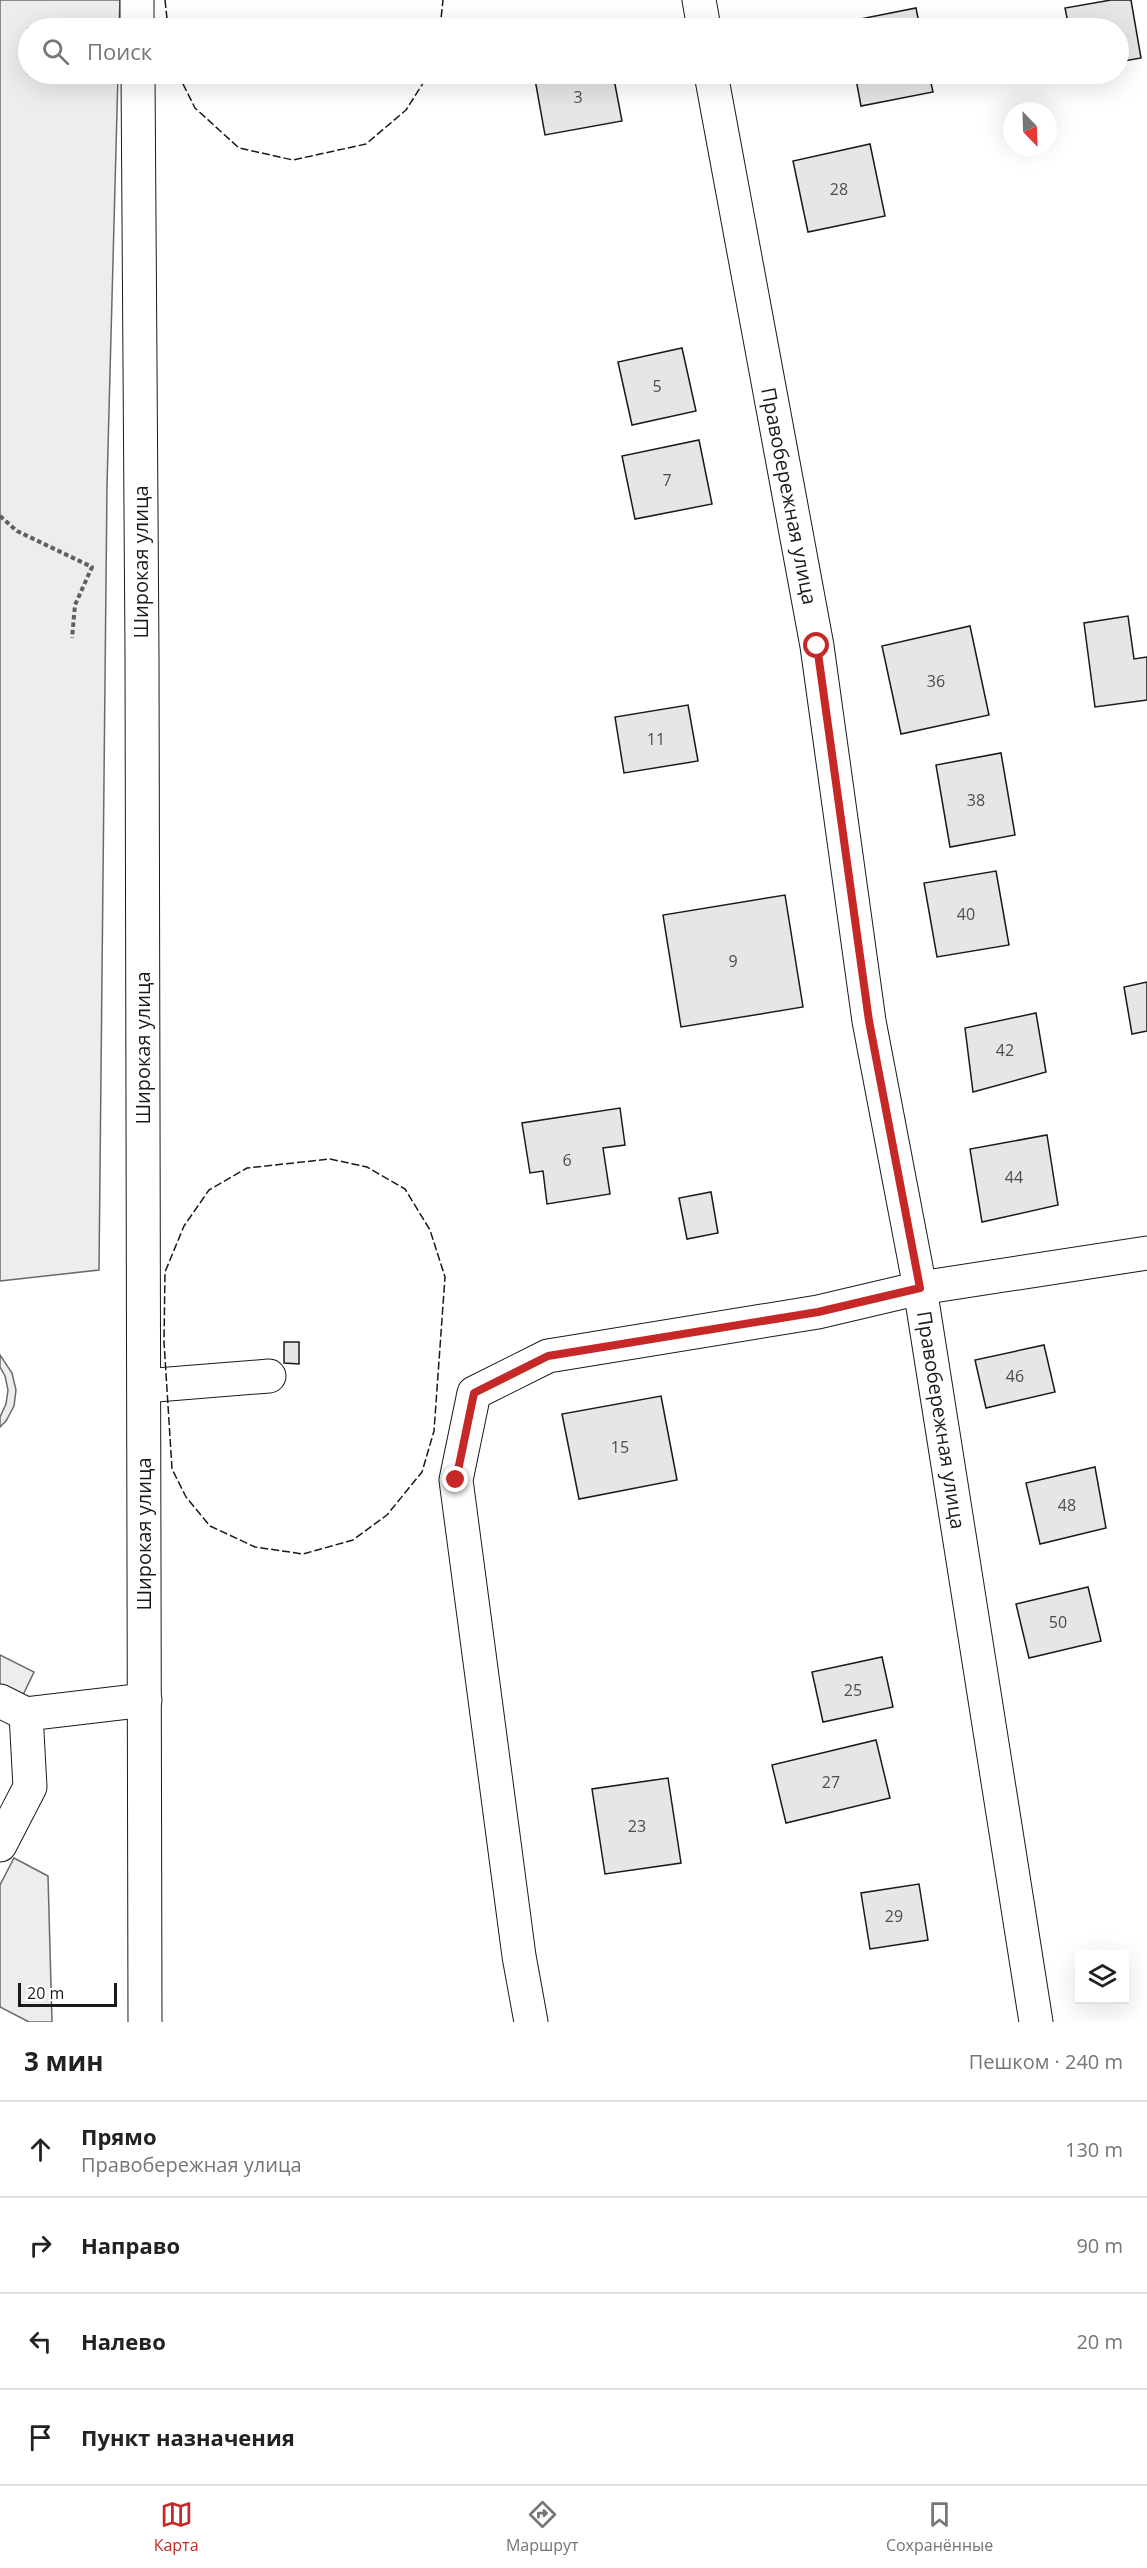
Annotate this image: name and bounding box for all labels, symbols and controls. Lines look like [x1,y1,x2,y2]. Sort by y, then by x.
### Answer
search box [18,18,1129,84]
icon: search [39,35,72,68]
text: Поиск [87,36,152,66]
house number: 3 [573,86,583,108]
north arrow [1003,102,1057,156]
house number: 28 [830,178,848,200]
house number: 5 [652,375,662,397]
street label: Правобережная улица [755,385,824,607]
house number: 7 [662,469,672,491]
street label: Широкая улица [127,485,154,639]
route start [803,632,829,658]
house number: 36 [927,670,945,692]
house number: 11 [647,728,665,750]
house number: 38 [967,789,985,811]
house number: 40 [957,903,975,925]
house number: 9 [728,950,738,972]
street label: Широкая улица [129,971,156,1125]
house number: 42 [996,1039,1014,1061]
house number: 6 [562,1149,572,1171]
house number: 44 [1005,1166,1023,1188]
street label: Правобережная улица [911,1309,972,1531]
house number: 46 [1006,1365,1024,1387]
house number: 15 [611,1436,629,1458]
street label: Широкая улица [130,1457,157,1611]
route end [442,1466,468,1492]
house number: 48 [1058,1494,1076,1516]
house number: 50 [1049,1611,1067,1633]
house number: 25 [844,1679,862,1701]
house number: 27 [822,1771,840,1793]
house number: 23 [628,1815,646,1837]
house number: 29 [885,1905,903,1927]
map controls [1075,1950,1129,2004]
button: layers [1075,1950,1129,2004]
scale bar [18,1980,117,2008]
text: 20 m [27,1982,64,2004]
text: 3 мин [24,2043,104,2079]
text: Пешком · 240 m [969,2048,1123,2075]
text: Прямо [81,2121,157,2151]
icon: ahead [24,2133,57,2166]
text: 130 m [1065,2136,1123,2163]
text: Правобережная улица [81,2151,302,2178]
icon: right [24,2229,57,2262]
text: Направо [81,2230,180,2260]
text: 90 m [1076,2232,1123,2259]
icon: left [24,2325,57,2358]
text: Налево [81,2326,166,2356]
text: 20 m [1076,2328,1123,2355]
icon: arrive [24,2421,57,2454]
text: Пункт назначения [81,2422,295,2452]
tab: Карта [154,2498,199,2556]
tab: Маршрут [506,2498,579,2556]
tab: Сохранённые [886,2498,993,2556]

